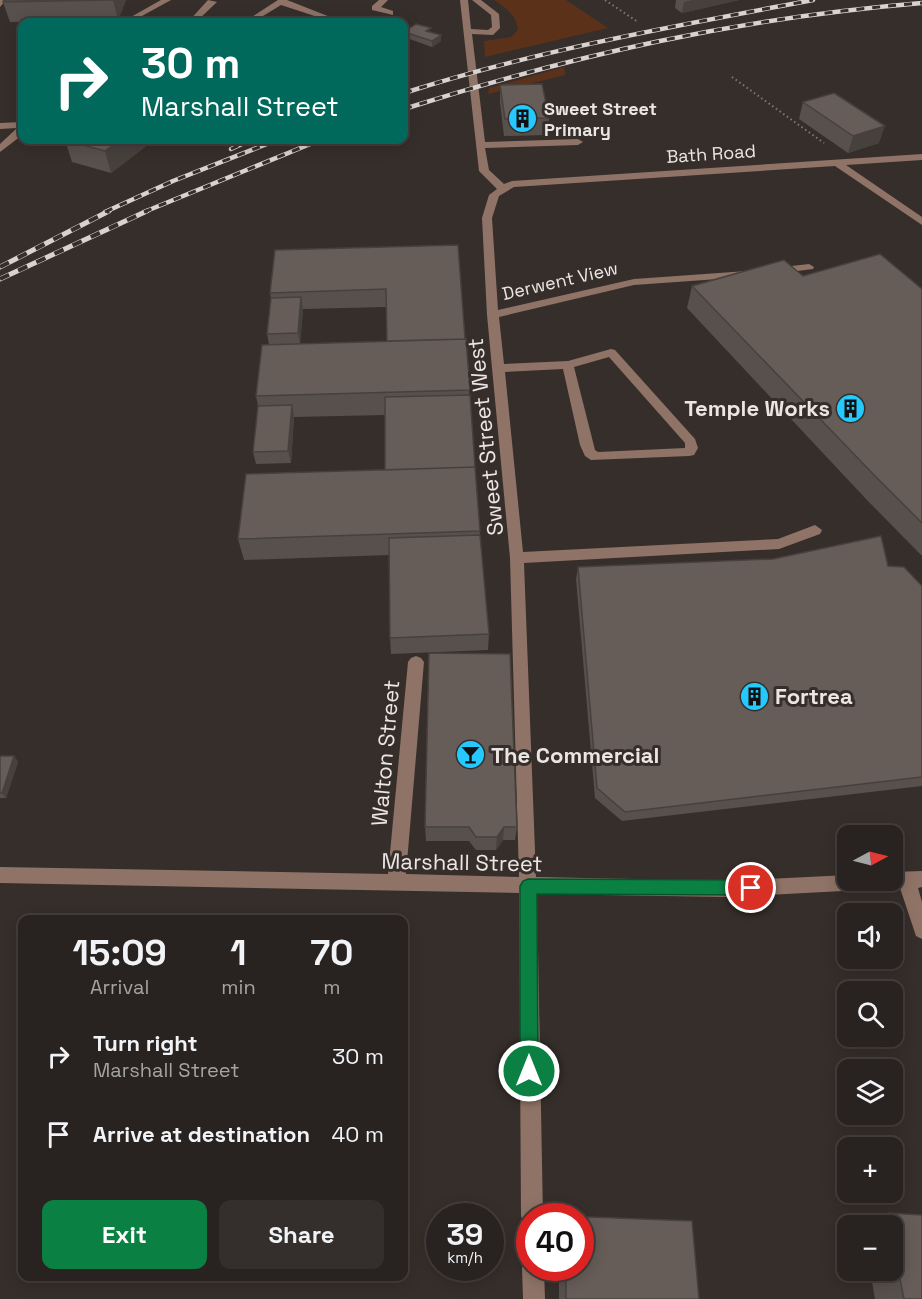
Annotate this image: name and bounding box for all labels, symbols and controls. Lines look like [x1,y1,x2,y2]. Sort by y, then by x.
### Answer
text: 30 m [141,37,240,90]
icon: right [42,42,120,120]
text: Marshall Street [141,89,339,124]
place label: Sweet Street Primary [544,97,657,141]
building icon: Sweet Street Primary [507,103,539,135]
street label: Bath Road [665,139,757,168]
street label: Derwent View [500,256,620,305]
street label: Sweet Street West [461,337,509,537]
building icon: Temple Works [835,392,867,424]
place label: Temple Works [684,394,830,422]
street label: Walton Street [365,679,405,827]
building icon: Fortrea [738,680,770,712]
place label: Fortrea [775,682,853,710]
bar icon: The Commercial [454,739,486,771]
place label: The Commercial [491,741,659,769]
north arrow [837,825,903,891]
map controls [837,825,903,1281]
street label: Marshall Street [381,847,543,877]
pin [725,862,776,913]
icon: arrive [734,871,767,904]
button: sound [837,903,903,969]
text: 15:09 [73,930,167,976]
text: 1 [230,930,247,976]
text: 70 [310,930,353,976]
text: Arrival [90,974,149,1000]
text: min [221,974,256,1000]
text: m [323,974,340,1000]
button: search [837,981,903,1047]
text: Turn right [93,1029,198,1057]
position arrow [497,1039,561,1103]
icon: right [42,1040,75,1073]
text: 30 m [332,1042,384,1070]
text: Marshall Street [93,1057,240,1083]
button: layers [837,1059,903,1125]
icon: arrive [42,1118,75,1151]
text: Arrive at destination [93,1120,310,1148]
text: 40 m [332,1120,384,1148]
button: + [837,1137,903,1203]
button: Exit [42,1200,207,1269]
button: Share [219,1200,384,1269]
speed limit sign: 40 [516,1203,594,1281]
text: 39 [447,1215,483,1254]
button: − [837,1215,903,1281]
text: km/h [447,1248,483,1267]

